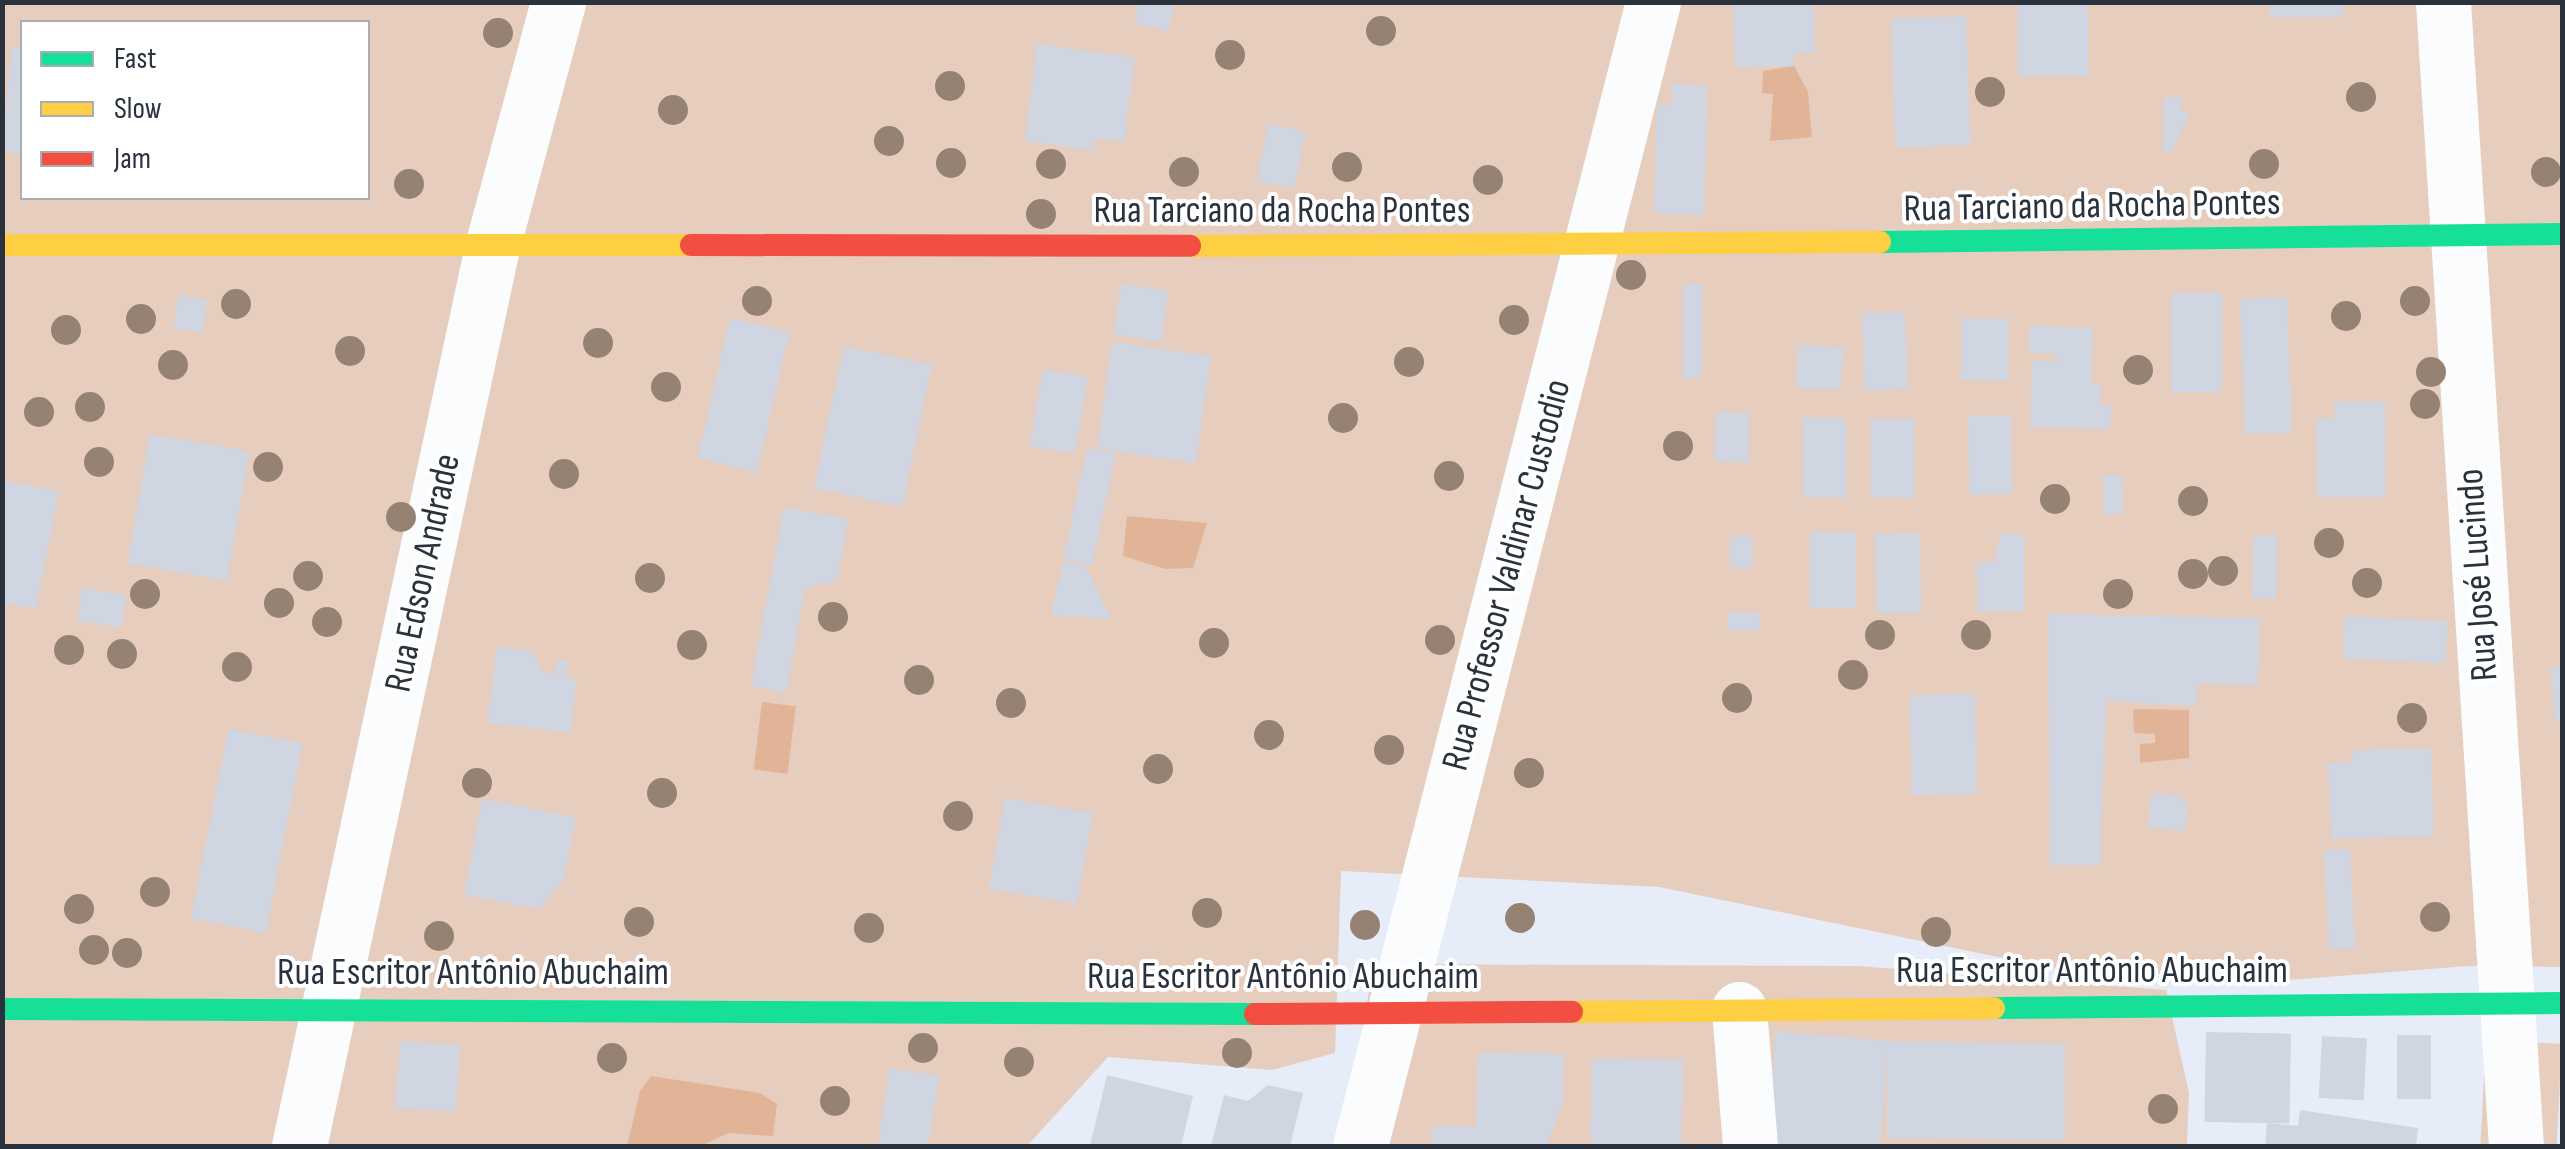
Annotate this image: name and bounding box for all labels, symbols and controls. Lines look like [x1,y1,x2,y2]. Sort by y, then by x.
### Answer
legend [20,20,370,200]
text: Fast [114,41,156,77]
text: Slow [114,91,162,127]
text: Jam [114,141,151,177]
street label: Rua Tarciano da Rocha Pontes [1903,180,2281,232]
street label: Rua Tarciano da Rocha Pontes [1094,188,1470,234]
street label: Rua Professor Valdinar Custodio [1433,374,1581,776]
street label: Rua Edson Andrade [376,450,470,696]
street label: Rua José Lucindo [2448,467,2508,683]
street label: Rua Escritor Antônio Abuchaim [1896,948,2288,994]
street label: Rua Escritor Antônio Abuchaim [277,950,669,996]
street label: Rua Escritor Antônio Abuchaim [1087,954,1479,1000]

